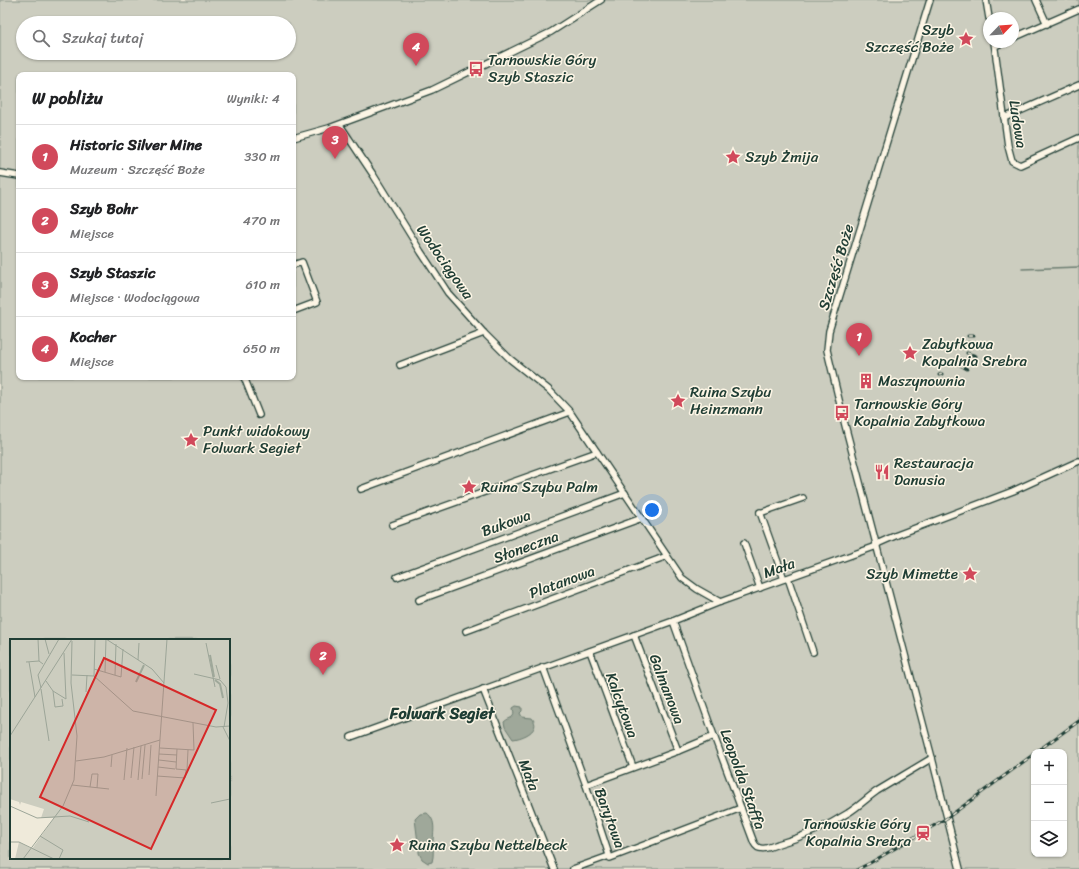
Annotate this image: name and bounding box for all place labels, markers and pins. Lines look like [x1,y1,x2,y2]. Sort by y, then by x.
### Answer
place label: Szyb Szczęść Boże [865,17,954,60]
place icon: Szyb Szczęść Boże [957,30,975,48]
pin: 4 [403,33,429,66]
place label: Tarnowskie Góry Szyb Staszic [488,47,596,90]
bus stop icon: Tarnowskie Góry Szyb Staszic [467,60,485,78]
pin: 3 [322,126,348,159]
place label: Szyb Żmija [745,144,819,170]
place icon: Szyb Żmija [724,148,742,166]
pin: 1 [846,323,872,356]
place label: Zabytkowa Kopalnia Srebra [922,331,1028,374]
place icon: Zabytkowa Kopalnia Srebra [901,344,919,362]
place label: Maszynownia [878,368,966,394]
building icon: Maszynownia [857,372,875,390]
place label: Ruina Szybu Heinzmann [690,379,771,422]
place label: Tarnowskie Góry Kopalnia Zabytkowa [854,391,986,434]
place icon: Ruina Szybu Heinzmann [669,392,687,410]
bus stop icon: Tarnowskie Góry Kopalnia Zabytkowa [833,404,851,422]
place label: Punkt widokowy Folwark Segiet [203,418,310,461]
place icon: Punkt widokowy Folwark Segiet [182,431,200,449]
place label: Restauracja Danusia [894,450,974,493]
restaurant icon: Restauracja Danusia [873,463,891,481]
place label: Ruina Szybu Palm [481,474,598,500]
place icon: Ruina Szybu Palm [460,478,478,496]
place label: Szyb Mimette [866,561,958,587]
place icon: Szyb Mimette [961,565,979,583]
pin: 2 [310,642,336,675]
place label: Tarnowskie Góry Kopalnia Srebra [803,811,911,854]
station icon: Tarnowskie Góry Kopalnia Srebra [914,824,932,842]
place label: Ruina Szybu Nettelbeck [409,832,569,858]
place icon: Ruina Szybu Nettelbeck [388,836,406,854]

